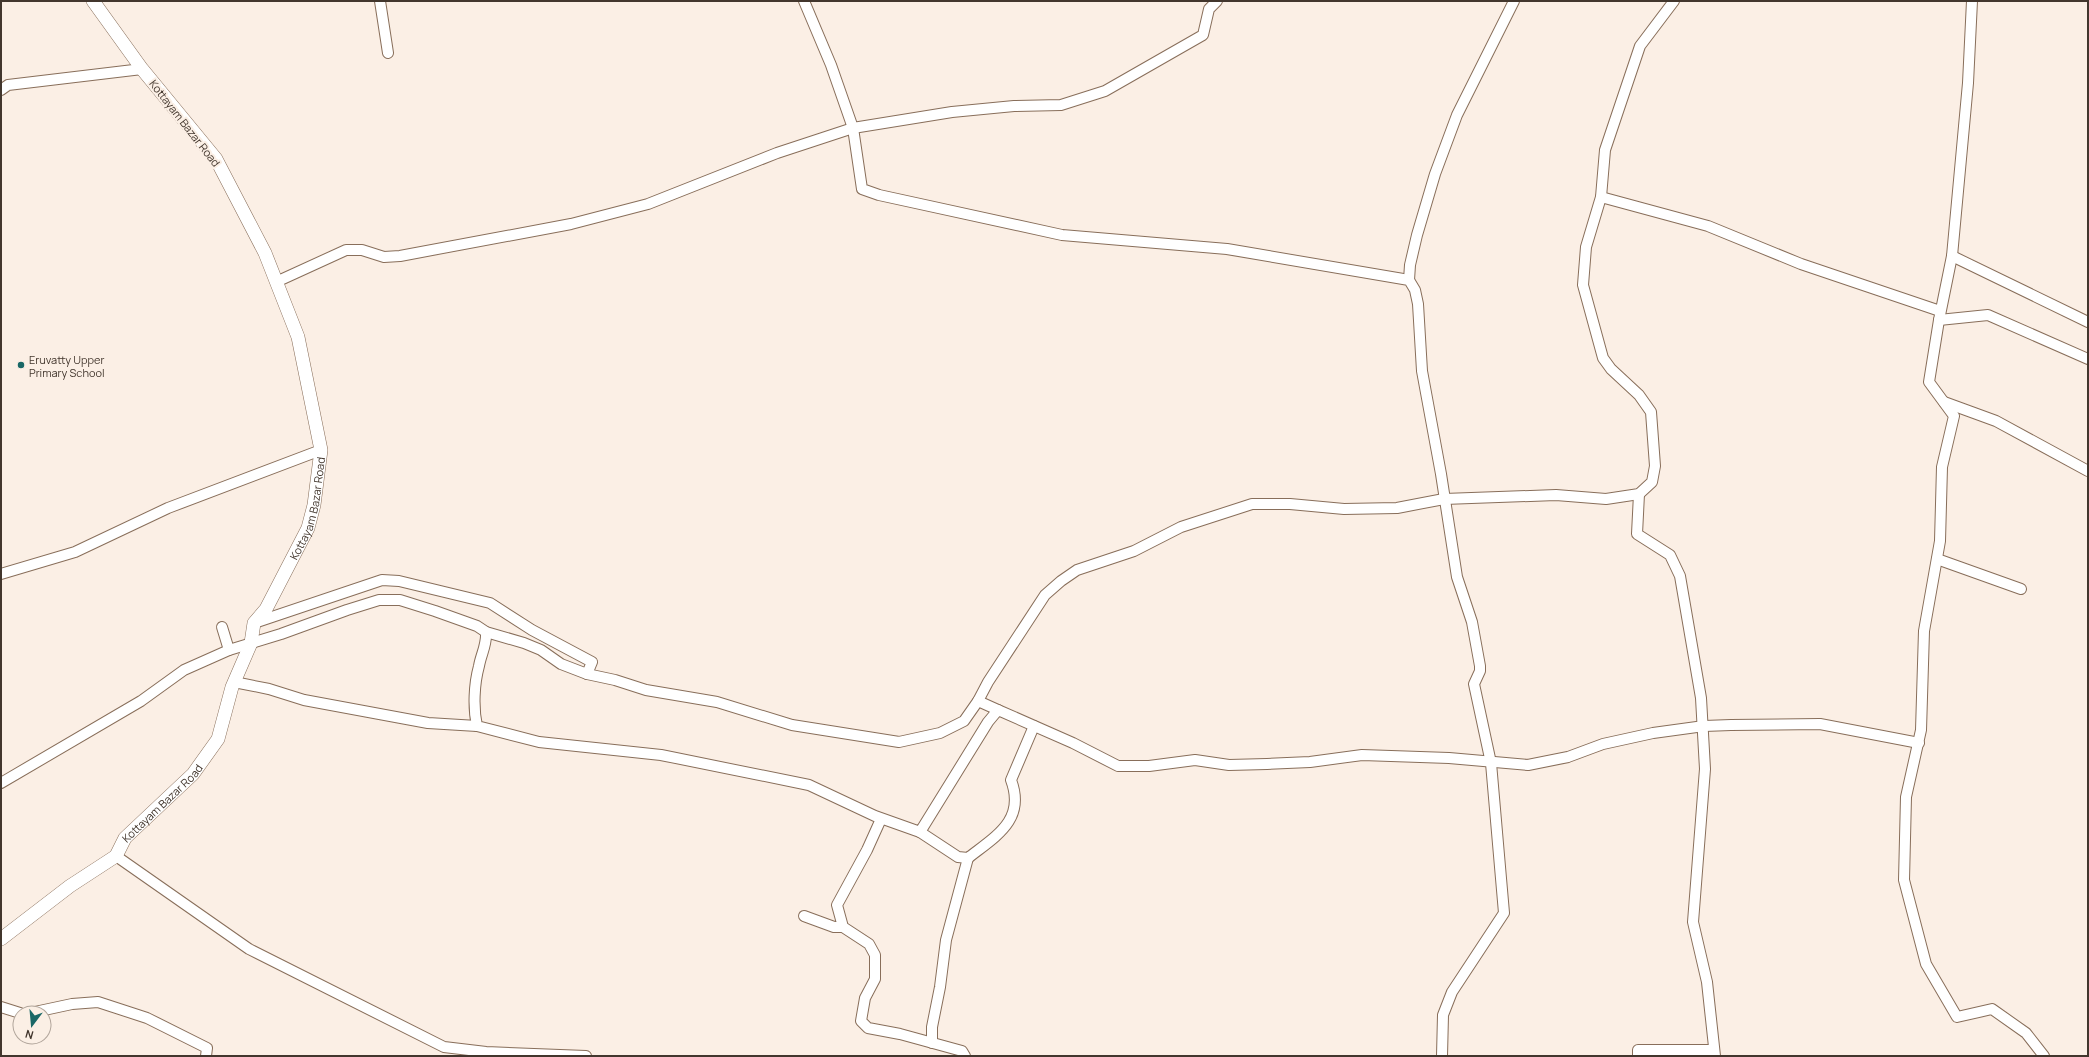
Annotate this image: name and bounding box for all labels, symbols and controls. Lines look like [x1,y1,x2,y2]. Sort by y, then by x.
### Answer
street label: Kottayam Bazar Road [146,76,224,170]
place label: Eruvatty Upper Primary School [29,352,105,380]
marker: Eruvatty Upper Primary School [16,360,26,370]
street label: Kottayam Bazar Road [285,456,328,562]
street label: Kottayam Bazar Road [118,761,205,845]
north arrow [12,1005,52,1045]
text: N [23,1027,35,1043]

